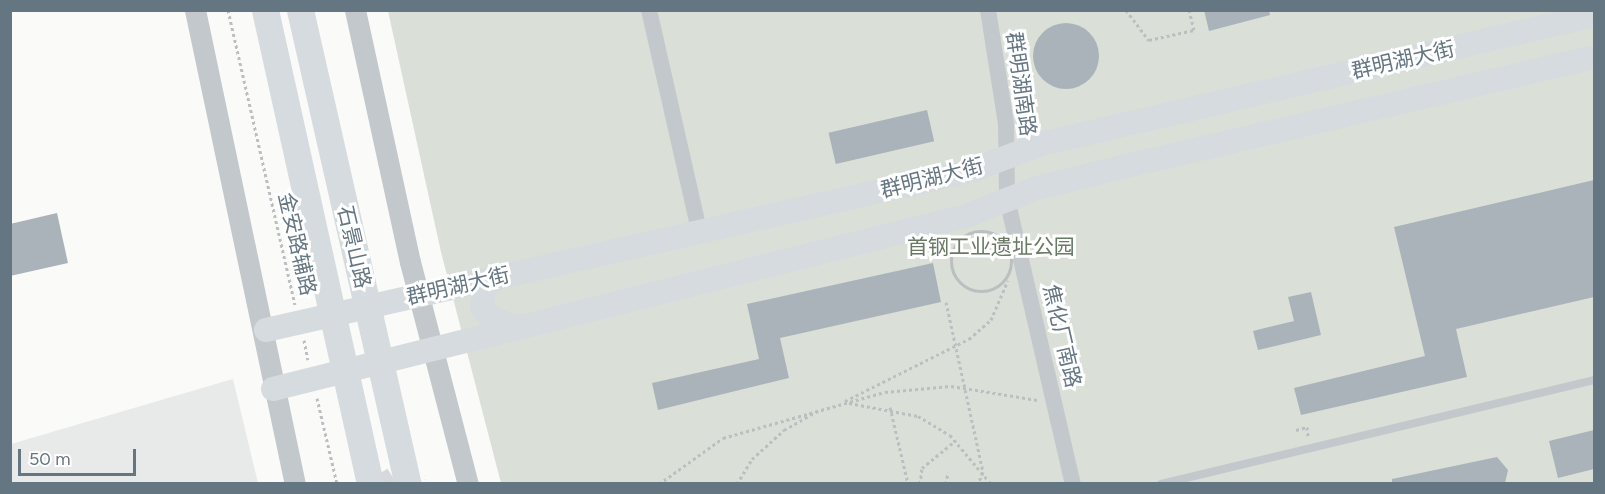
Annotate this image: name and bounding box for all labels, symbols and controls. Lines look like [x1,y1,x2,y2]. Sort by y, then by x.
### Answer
street label: 群明湖南路 [1001,30,1041,138]
street label: 群明湖大街 [1349,36,1457,84]
street label: 群明湖大街 [878,153,986,203]
street label: 金安路辅路 [273,190,321,298]
street label: 石景山路 [332,203,376,291]
park label: 首钢工业遗址公园 [907,234,1075,260]
street label: 群明湖大街 [404,262,512,310]
street label: 焦化厂南路 [1038,282,1086,390]
scale bar [21,437,140,475]
text: 50 m [29,448,71,470]

